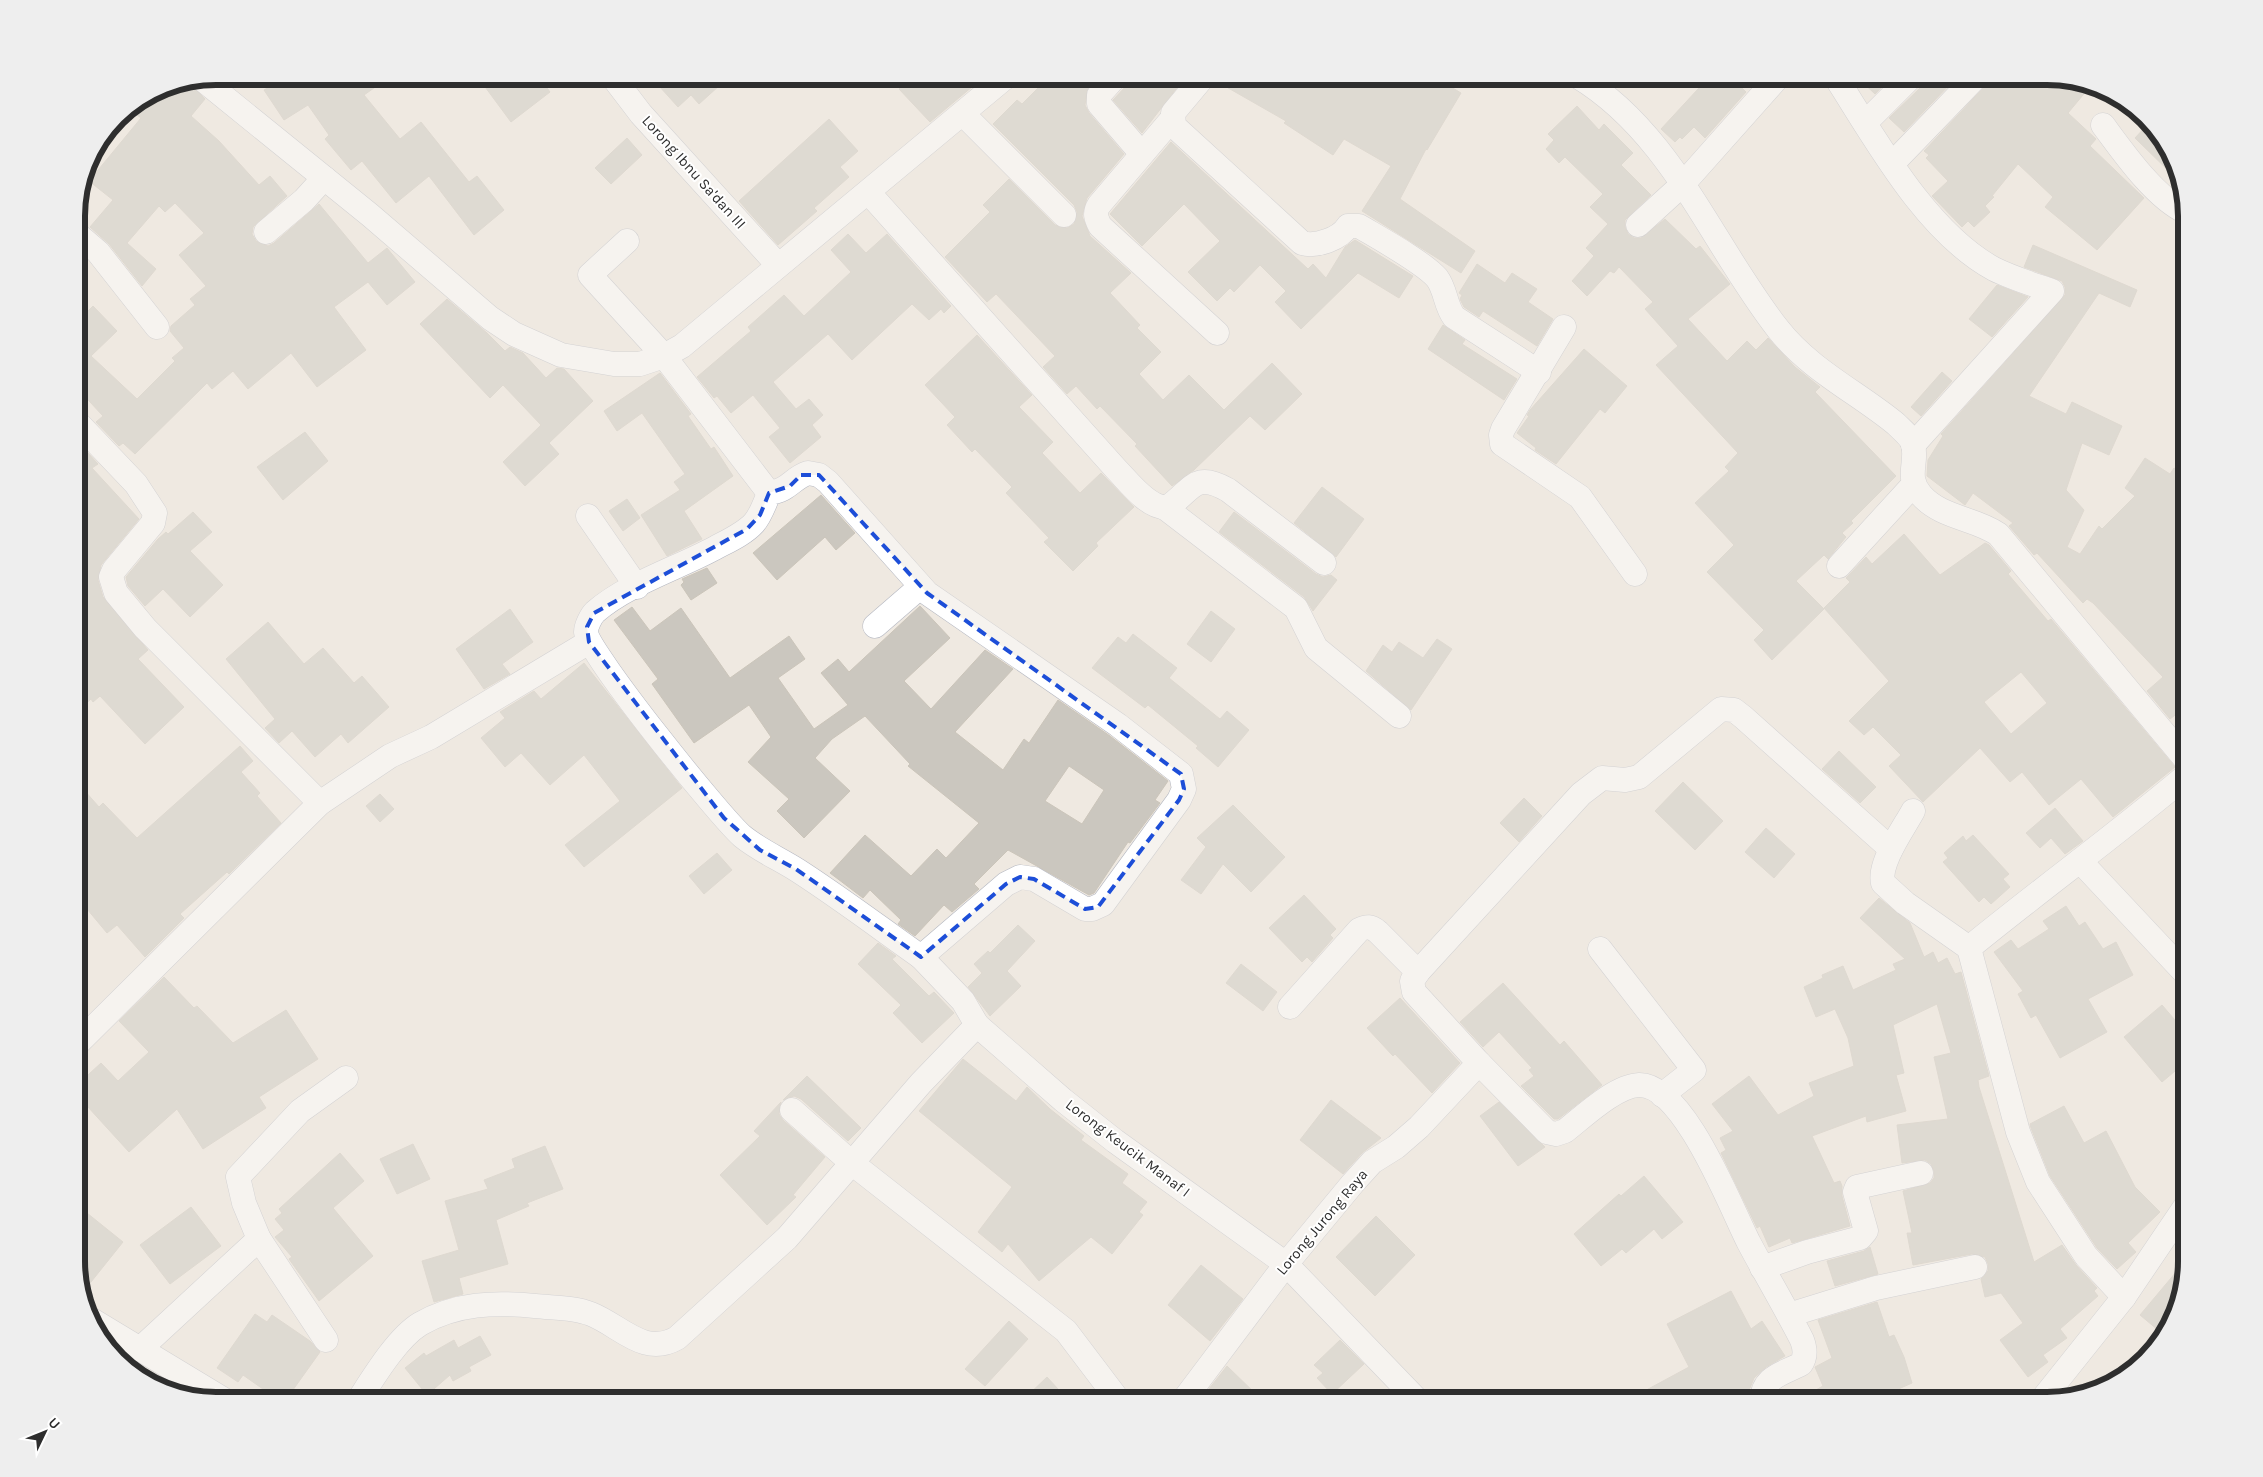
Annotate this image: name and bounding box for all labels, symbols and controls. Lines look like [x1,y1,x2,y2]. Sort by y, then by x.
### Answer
street label: Lorong Ibnu Sa'dan III [638,112,750,232]
street label: Lorong Keucik Manaf I [1062,1095,1194,1201]
street label: Lorong Jurong Raya [1273,1165,1371,1279]
north arrow [20,1407,70,1457]
text: U [45,1414,64,1433]

